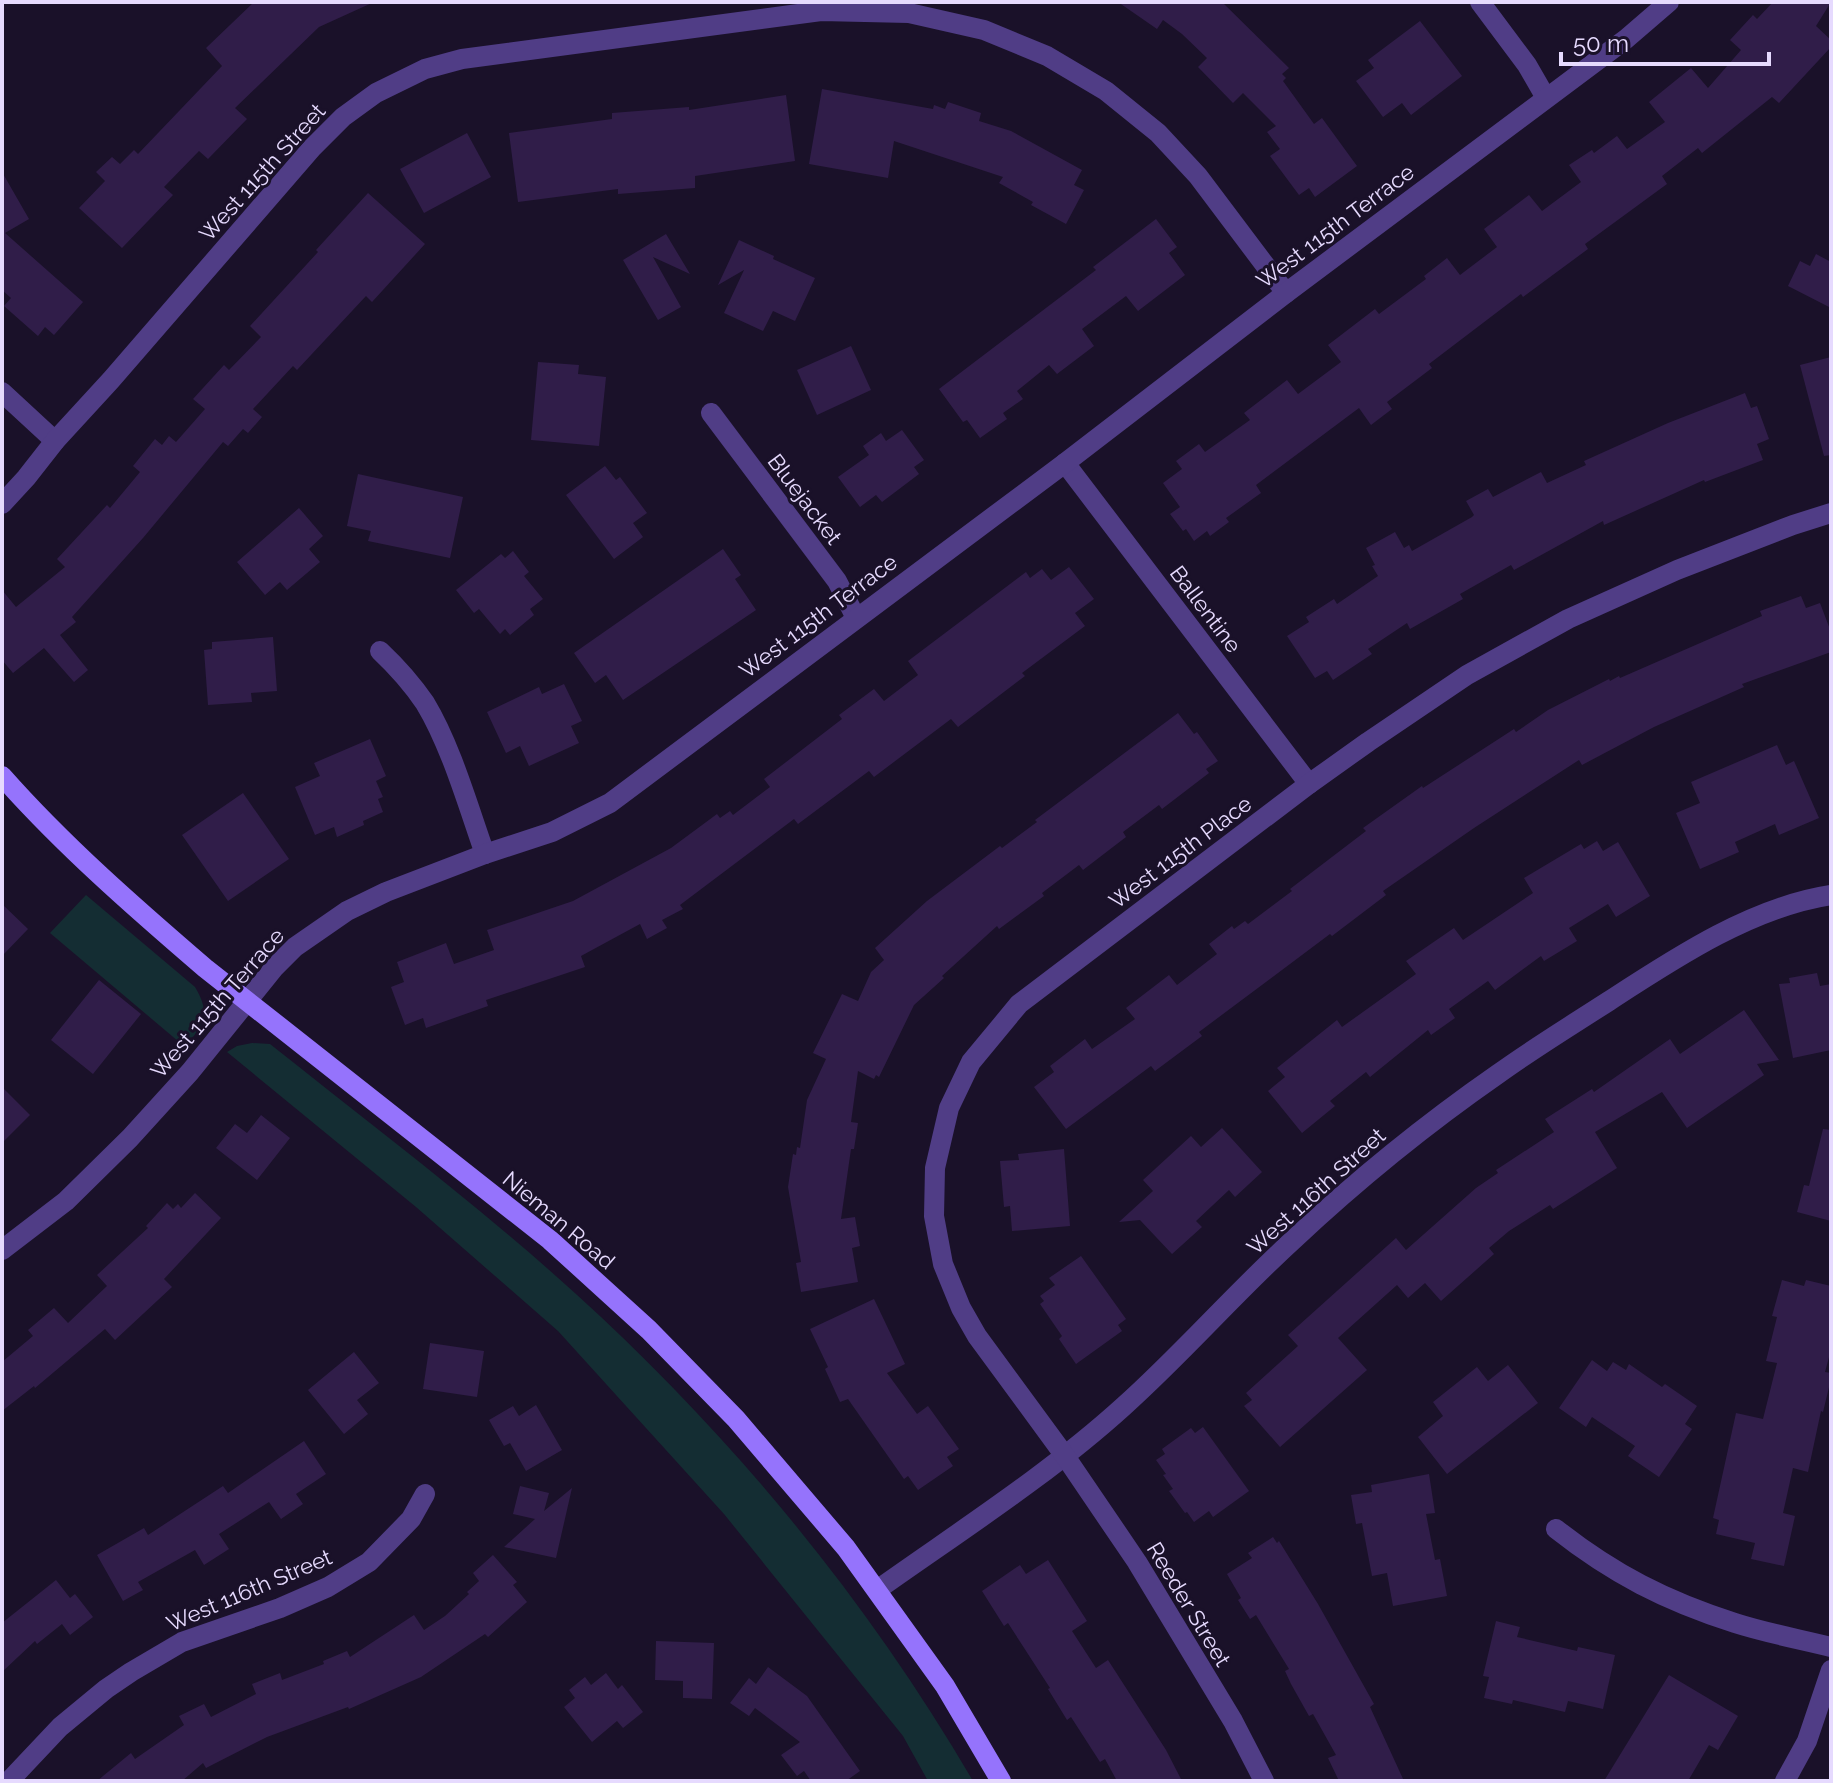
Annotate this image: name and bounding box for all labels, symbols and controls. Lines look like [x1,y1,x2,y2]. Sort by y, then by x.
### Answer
scale bar [1561,16,1769,66]
text: 50 m [1573,29,1629,58]
street label: West 115th Street [194,98,331,246]
street label: West 115th Terrace [1251,158,1419,294]
street label: Bluejacket [762,448,848,550]
street label: West 115th Terrace [734,548,902,684]
street label: Ballentine [1165,560,1247,658]
street label: West 115th Place [1104,790,1256,914]
street label: West 115th Terrace [145,923,289,1083]
street label: West 116th Street [1242,1122,1391,1260]
street label: Nieman Road [498,1166,620,1274]
street label: Reeder Street [1142,1537,1237,1671]
street label: West 116th Street [162,1543,336,1637]

